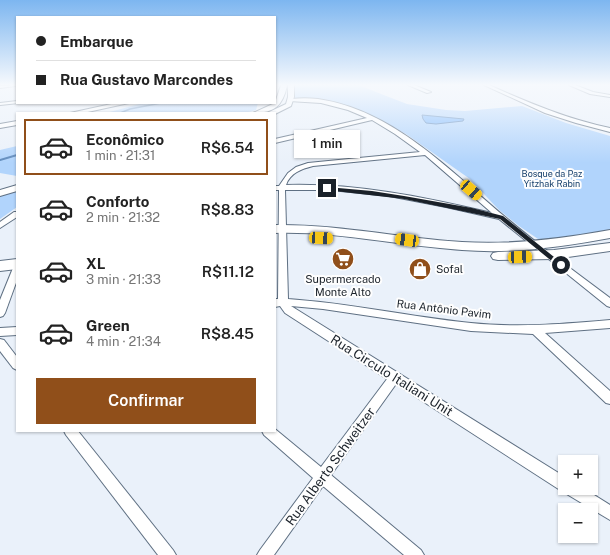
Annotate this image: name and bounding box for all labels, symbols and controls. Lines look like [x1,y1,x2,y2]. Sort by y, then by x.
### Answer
text: Embarque [60,33,133,50]
text: Rua Gustavo Marcondes [60,71,233,88]
icon: car [38,129,74,165]
callout: 1 min [294,130,360,158]
text: Econômico [86,131,164,148]
text: 1 min [312,136,342,151]
text: R$6.54 [201,139,254,156]
text: 1 min · 21:31 [86,148,155,163]
park label: Bosque da Paz Yitzhak Rabin [522,168,582,189]
car [458,178,484,202]
route end [318,179,336,197]
icon: car [38,191,74,227]
text: Conforto [86,193,149,210]
text: R$8.83 [200,201,254,218]
text: 2 min · 21:32 [86,210,160,225]
car [309,231,333,245]
car [394,232,420,248]
supermarket icon: Supermercado Monte Alto [330,246,356,272]
car [508,251,532,263]
icon: car [38,253,74,289]
text: XL [86,255,105,272]
shop icon: Sofal [407,256,433,282]
route start [552,256,570,274]
text: R$11.12 [202,263,254,280]
place label: Sofal [436,263,463,275]
text: 3 min · 21:33 [86,272,161,287]
place label: Supermercado Monte Alto [305,273,381,298]
street label: Rua Antônio Pavim [396,297,492,321]
icon: car [38,315,74,351]
text: Green [86,317,130,334]
text: R$8.45 [201,325,254,342]
street label: Rua Circulo Italiani Unit [328,332,456,419]
text: 4 min · 21:34 [86,334,161,349]
button: Confirmar [36,378,256,424]
street label: Rua Alberto Schweitzer [283,404,378,528]
map controls [558,455,598,543]
button: + [558,455,598,495]
button: − [558,503,598,543]

